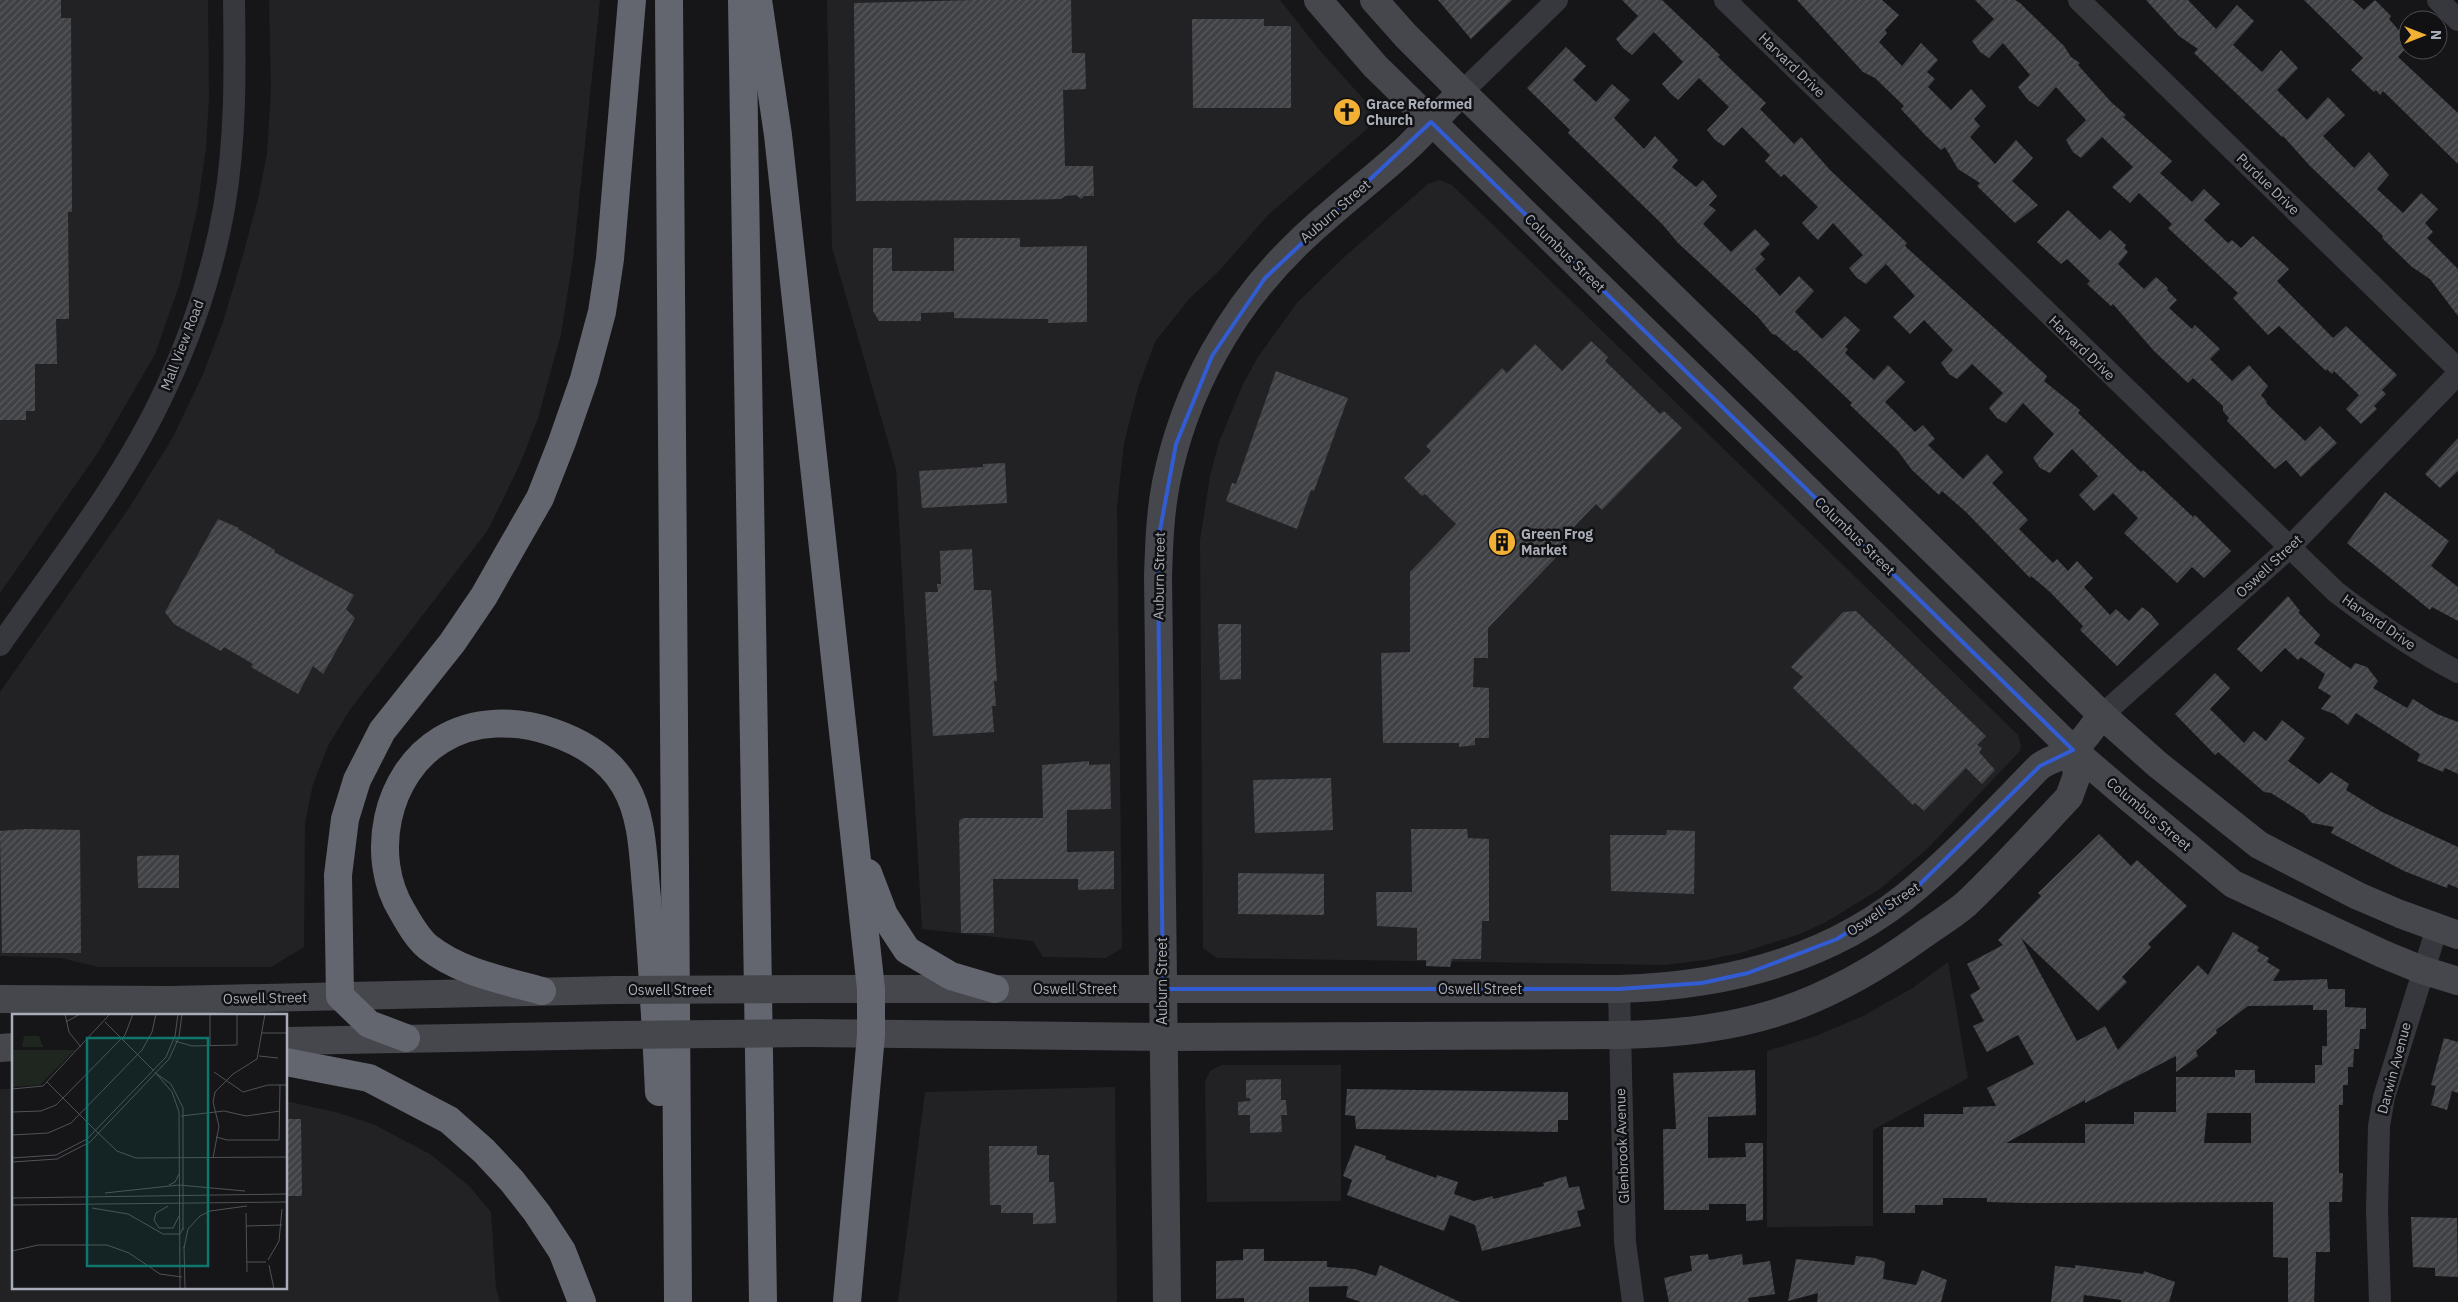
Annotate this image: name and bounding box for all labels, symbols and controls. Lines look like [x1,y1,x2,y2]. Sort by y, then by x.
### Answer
north arrow [2398,10,2448,60]
street label: Harvard Drive [1755,29,1829,102]
text: N [2427,30,2445,40]
place label: Grace Reformed Church [1366,95,1472,129]
church icon: Grace Reformed Church [1332,97,1362,127]
street label: Purdue Drive [2233,149,2304,219]
street label: Auburn Street [1296,175,1374,247]
street label: Columbus Street [1521,210,1609,296]
street label: Mall View Road [156,297,208,393]
street label: Harvard Drive [2045,312,2119,385]
street label: Columbus Street [1811,493,1899,579]
place label: Green Frog Market [1521,525,1593,559]
building icon: Green Frog Market [1487,527,1517,557]
street label: Oswell Street [2232,531,2306,601]
street label: Auburn Street [1149,532,1169,620]
street label: Harvard Drive [2339,590,2420,654]
street label: Columbus Street [2103,773,2195,855]
street label: Oswell Street [1843,878,1923,940]
street label: Auburn Street [1153,937,1171,1025]
street label: Oswell Street [1033,980,1117,998]
street label: Oswell Street [1438,980,1522,998]
street label: Oswell Street [628,981,712,999]
street label: Oswell Street [223,988,307,1008]
inset map [12,1014,288,1290]
street label: Darwin Avenue [2373,1020,2415,1116]
street label: Glenbrook Avenue [1611,1088,1633,1204]

